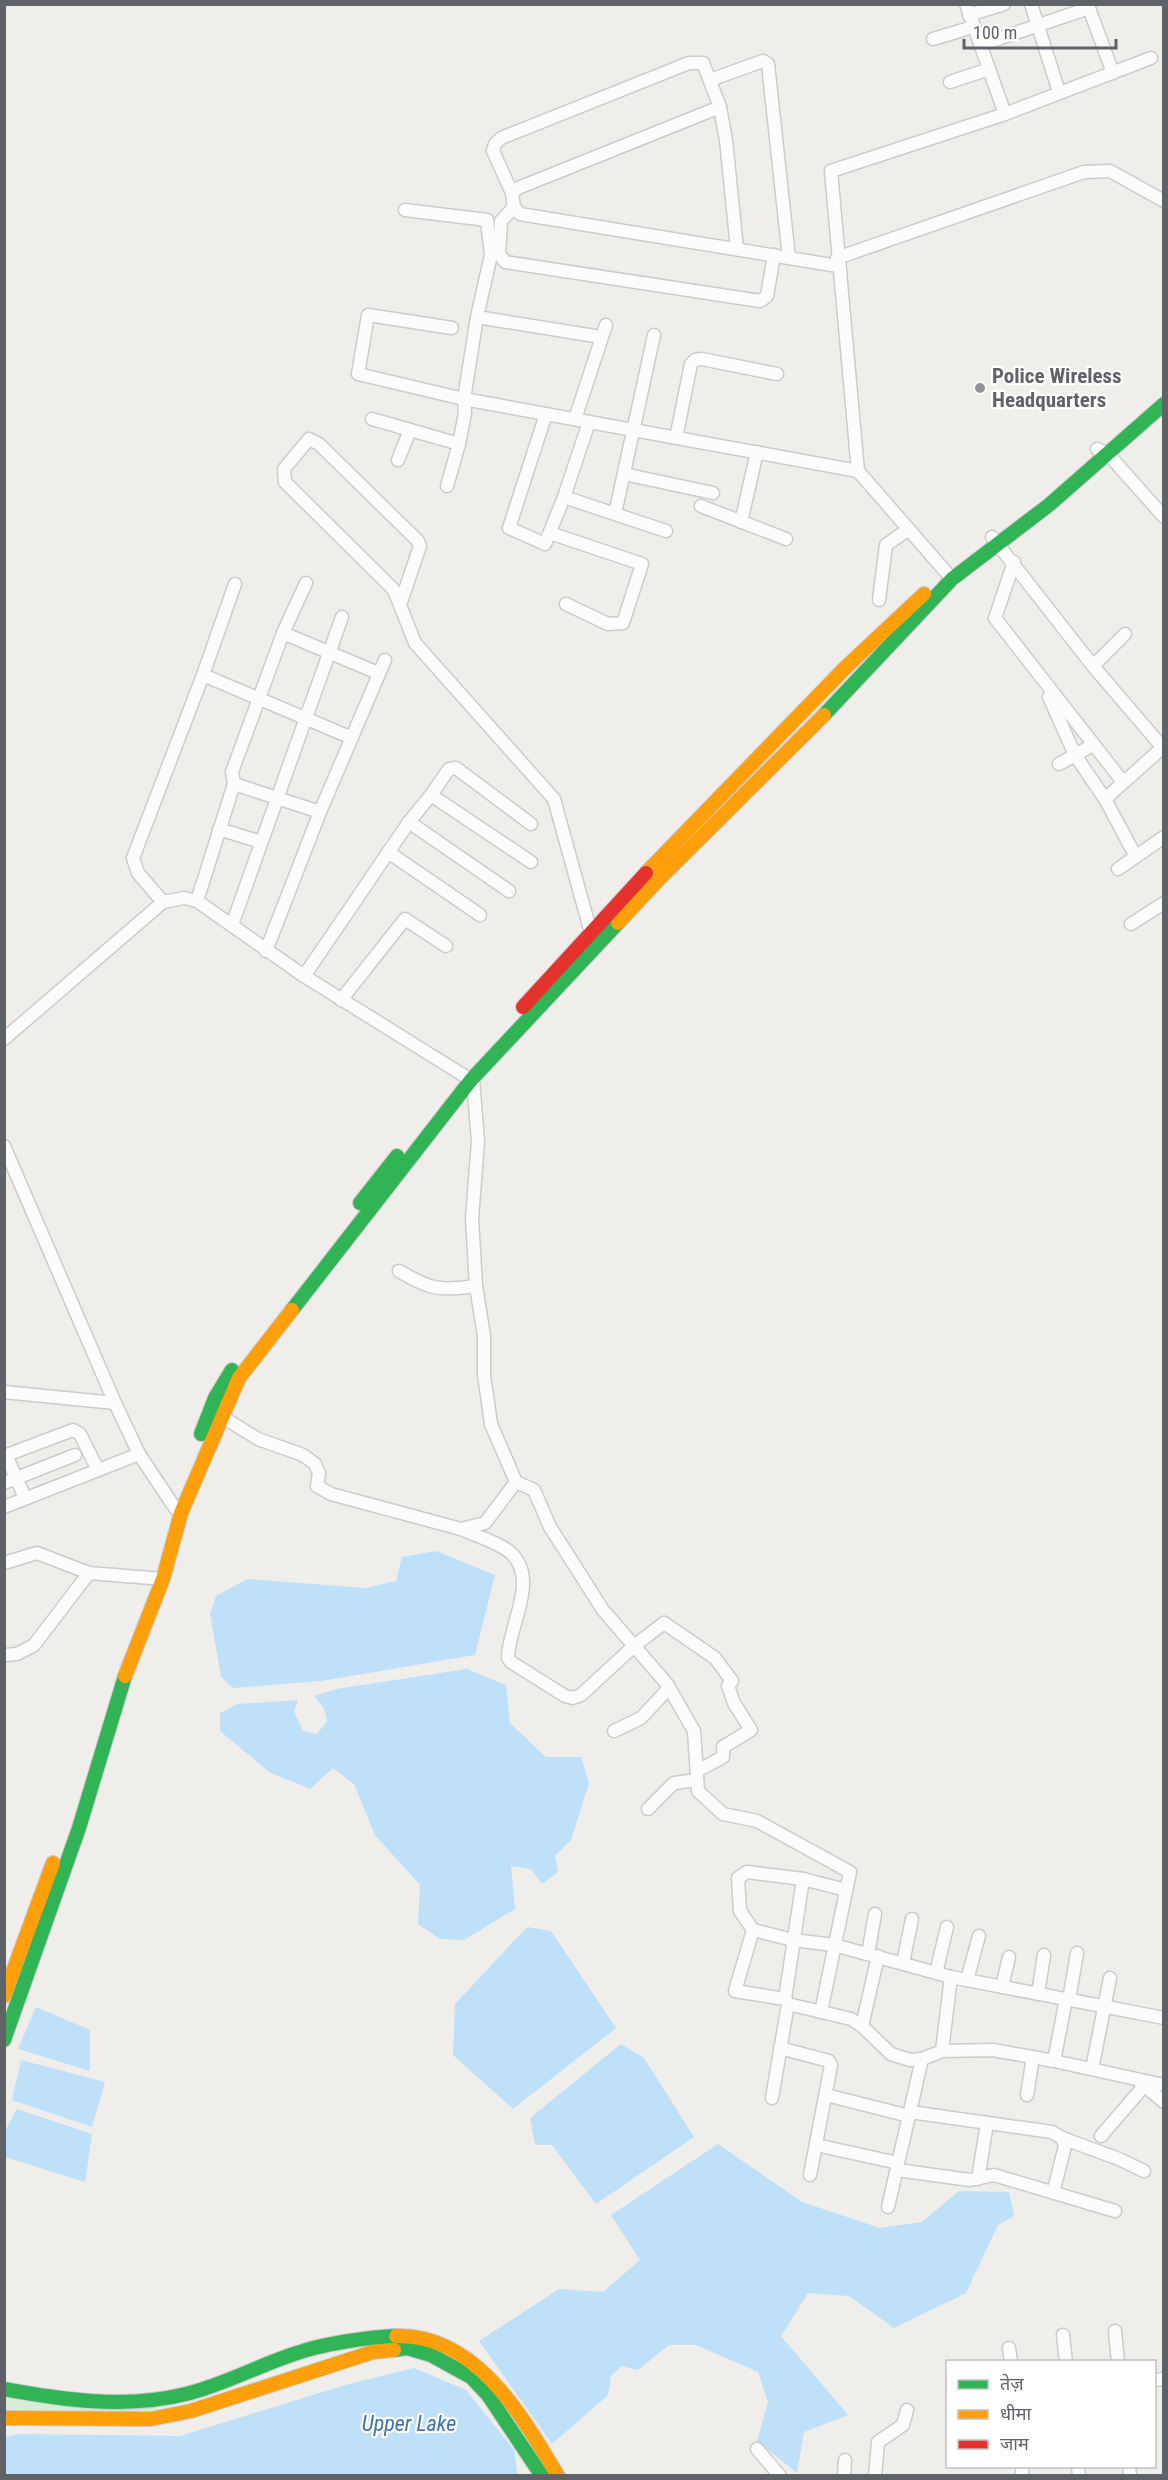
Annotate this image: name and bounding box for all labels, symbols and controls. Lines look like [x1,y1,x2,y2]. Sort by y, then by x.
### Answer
scale bar [964,12,1116,50]
text: 100 m [973,22,1017,43]
place label: Police Wireless Headquarters [992,364,1122,412]
marker: Police Wireless Headquarters [973,381,987,395]
legend [946,2360,1156,2468]
text: तेज़ [1000,2373,1024,2394]
text: धीमा [1000,2403,1031,2424]
water label: Upper Lake [362,2411,456,2436]
text: जाम [1000,2433,1030,2454]

